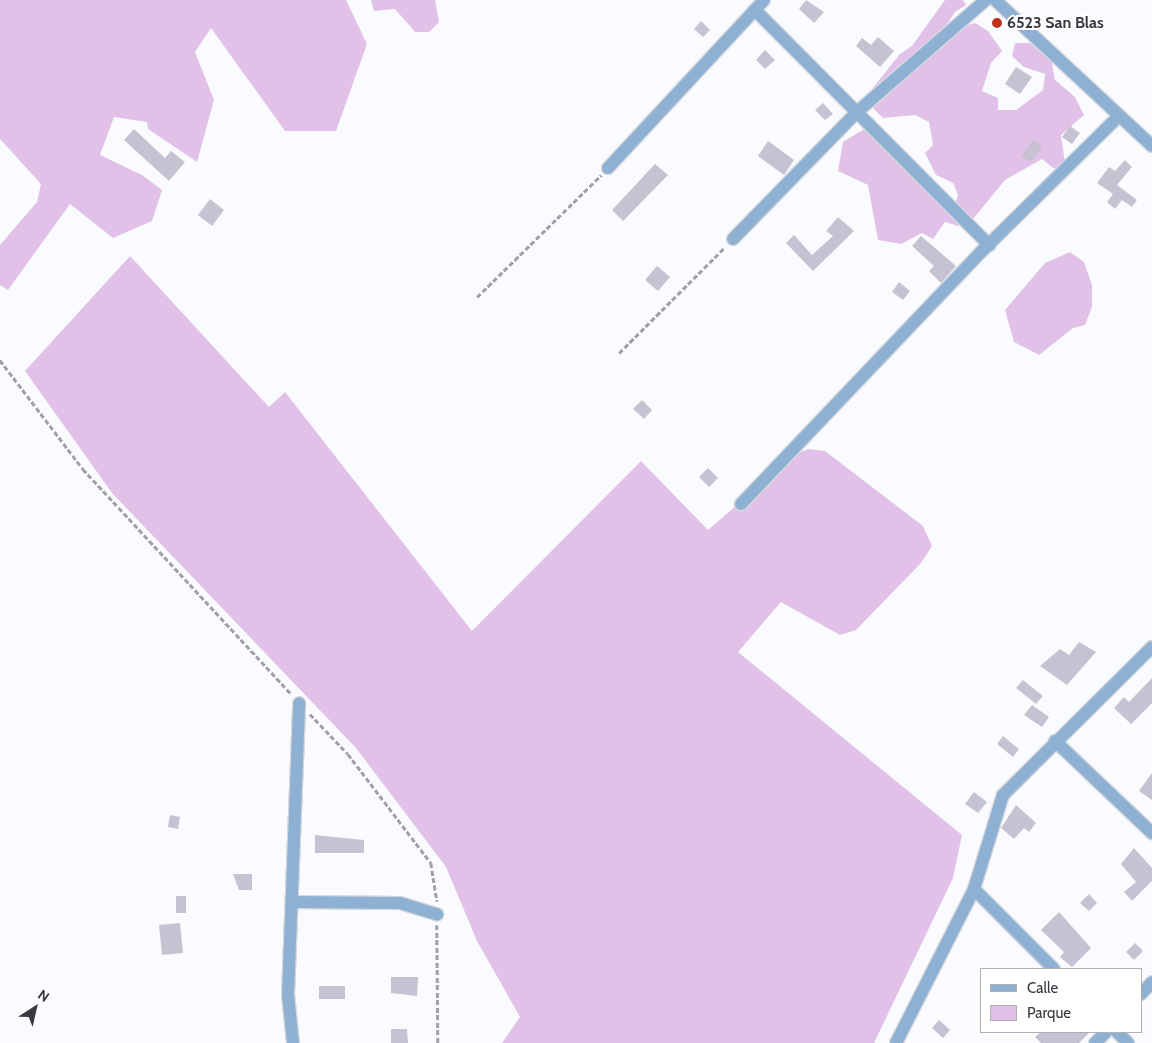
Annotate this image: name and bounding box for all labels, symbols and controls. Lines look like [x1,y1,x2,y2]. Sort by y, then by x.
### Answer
place label: 6523 San Blas [1007,13,1104,33]
marker: 6523 San Blas [991,17,1003,29]
legend [980,968,1142,1033]
text: Calle [1027,979,1058,997]
north arrow [10,983,60,1033]
text: N [34,985,53,1006]
text: Parque [1027,1004,1071,1022]

